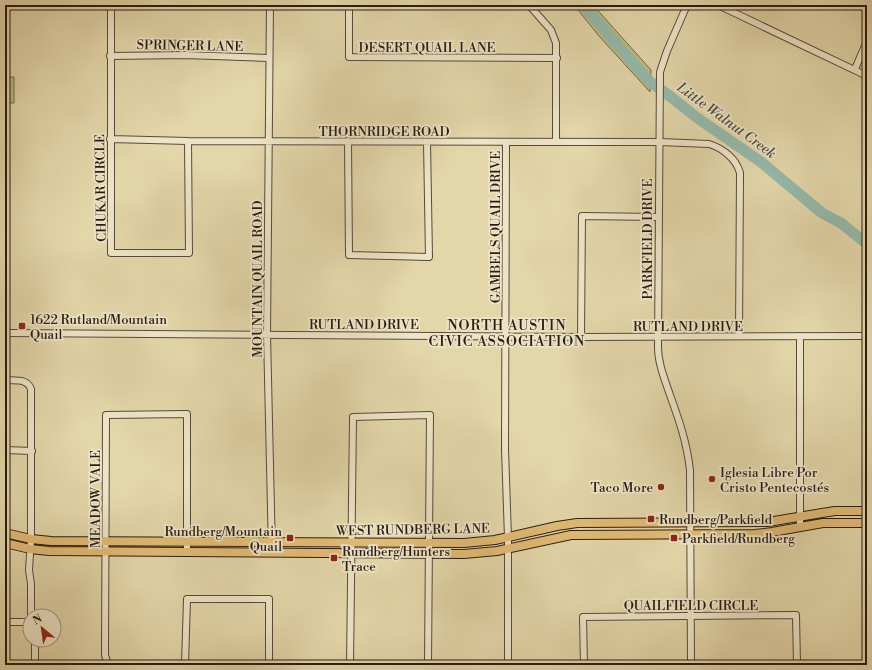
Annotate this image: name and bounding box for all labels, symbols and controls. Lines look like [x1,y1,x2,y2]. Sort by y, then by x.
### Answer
street label: SPRINGER LANE [137,37,243,55]
street label: DESERT QUAIL LANE [358,40,496,56]
water label: Little Walnut Creek [673,78,779,163]
street label: THORNRIDGE ROAD [318,124,450,140]
street label: CHUKAR CIRCLE [92,134,110,242]
street label: GAMBELS QUAIL DRIVE [488,151,504,303]
street label: PARKFIELD DRIVE [640,178,656,300]
street label: MOUNTAIN QUAIL ROAD [250,200,266,358]
place label: 1622 Rutland/Mountain Quail [30,312,167,343]
street label: RUTLAND DRIVE [309,317,419,333]
district label: NORTH AUSTIN CIVIC ASSOCIATION [429,317,585,351]
street label: RUTLAND DRIVE [633,319,743,335]
marker: 1622 Rutland/Mountain Quail [17,321,27,331]
street label: MEADOW VALE [88,450,104,548]
place label: Iglesia Libre Por Cristo Pentecostés [720,465,829,496]
marker: Iglesia Libre Por Cristo Pentecostés [707,474,717,484]
place label: Taco More [591,480,653,496]
marker: Taco More [656,482,666,492]
place label: Rundberg/Parkfield [659,512,773,528]
marker: Rundberg/Parkfield [646,514,656,524]
street label: WEST RUNDBERG LANE [335,521,490,539]
place label: Rundberg/Mountain Quail [164,524,282,555]
place label: Parkfield/Rundberg [682,531,795,547]
marker: Rundberg/Mountain Quail [285,533,295,543]
marker: Parkfield/Rundberg [669,533,679,543]
place label: Rundberg/Hunters Trace [342,544,450,575]
marker: Rundberg/Hunters Trace [329,553,339,563]
street label: QUAILFIELD CIRCLE [624,598,758,614]
north arrow [22,608,62,648]
text: N [30,612,45,628]

